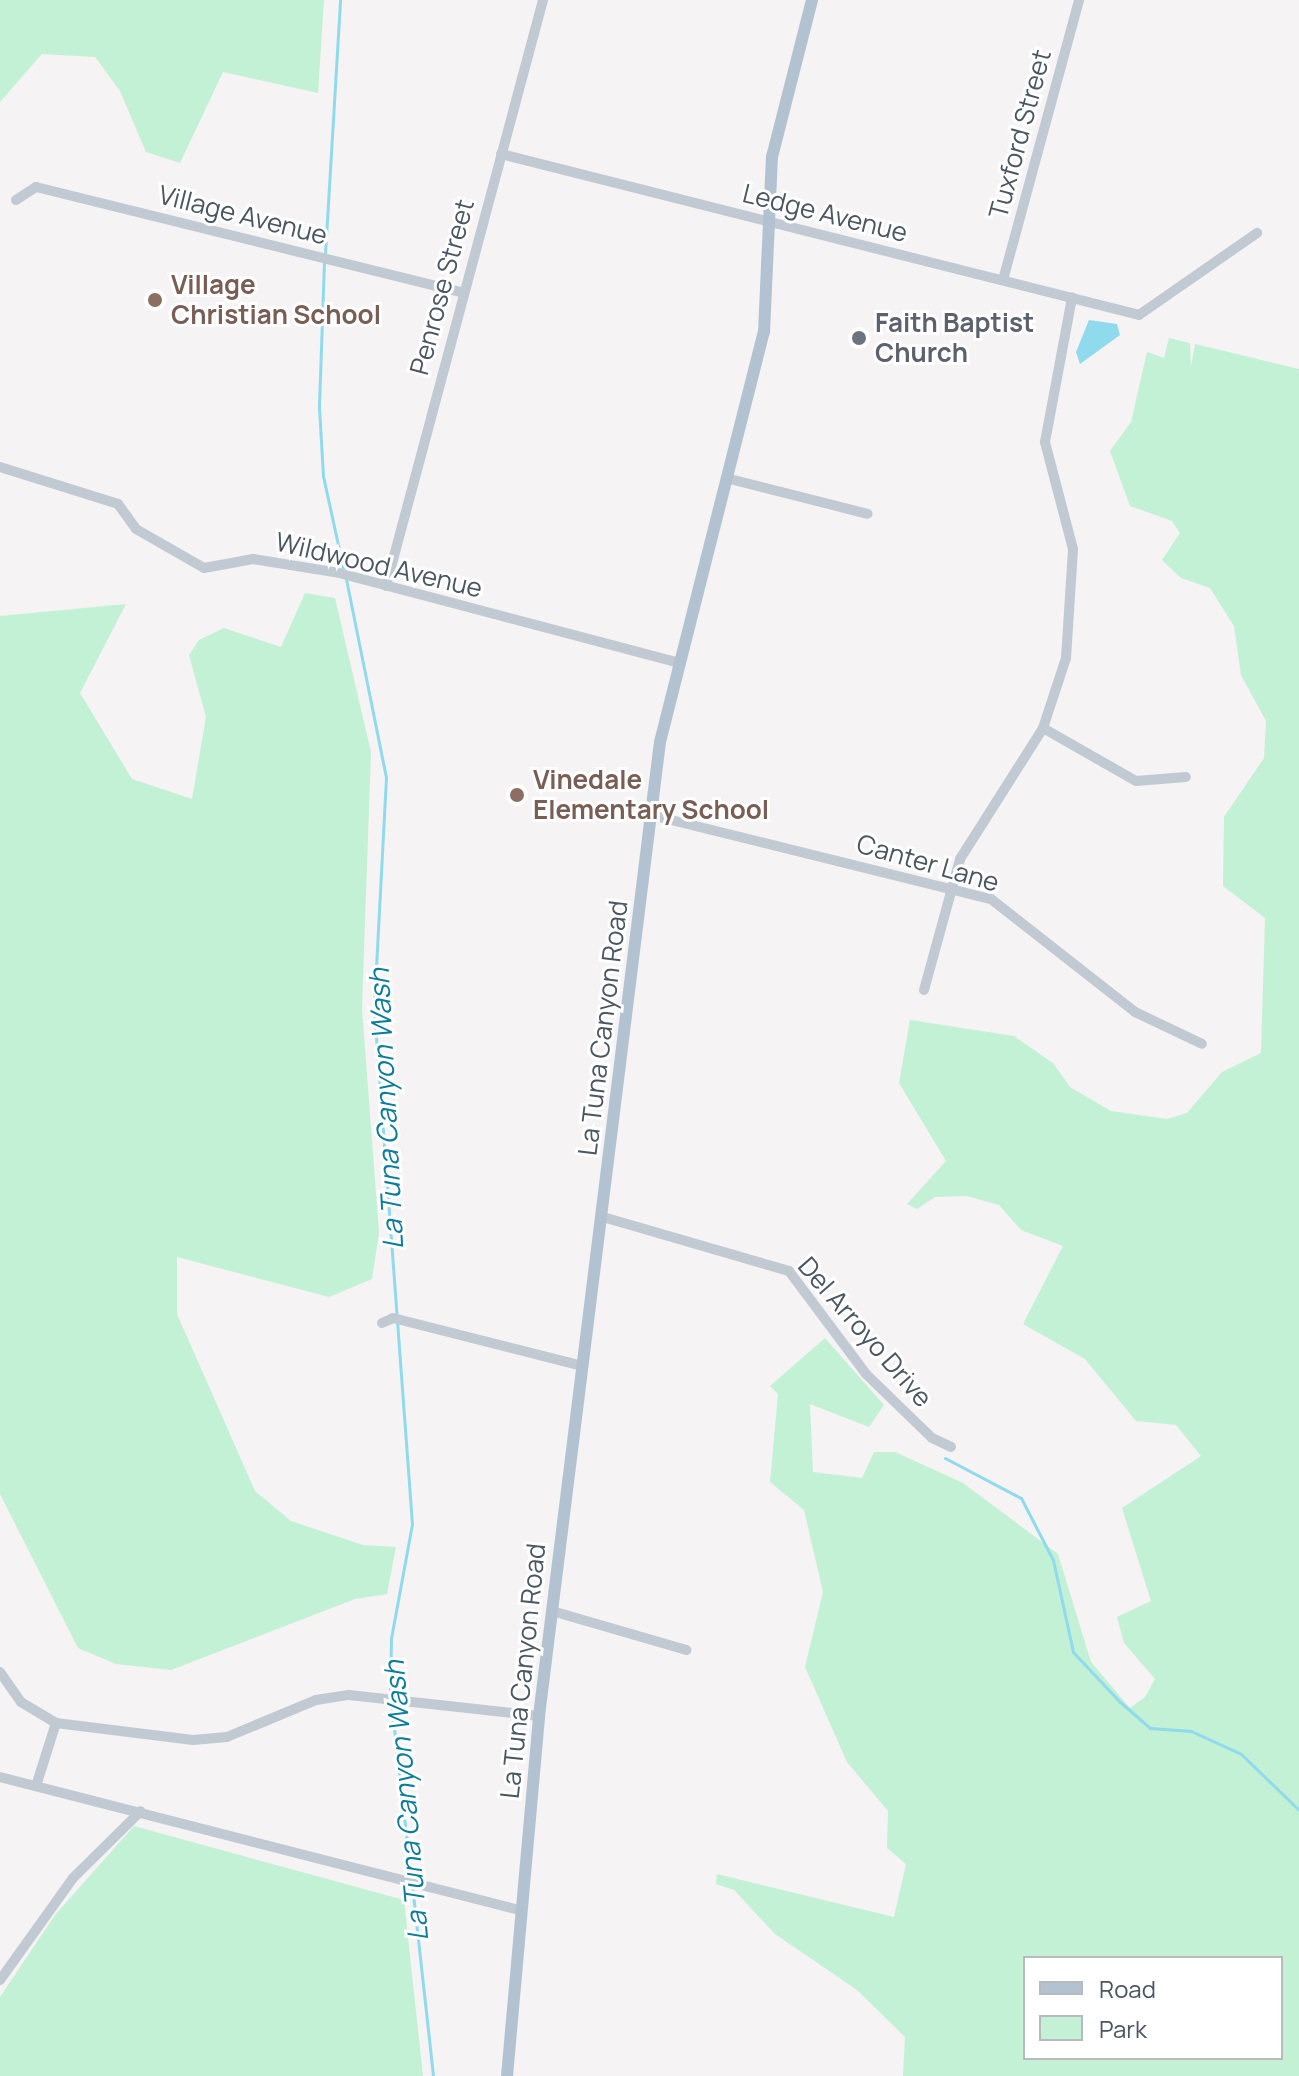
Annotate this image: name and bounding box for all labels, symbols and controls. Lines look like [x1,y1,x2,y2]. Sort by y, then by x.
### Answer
street label: Tuxford Street [982,46,1058,222]
street label: Ledge Avenue [739,177,911,249]
street label: Village Avenue [155,179,331,251]
street label: Penrose Street [404,196,480,378]
place label: Village Christian School [171,269,381,330]
marker: Village Christian School [146,291,164,309]
place label: Faith Baptist Church [875,307,1034,368]
marker: Faith Baptist Church [850,329,868,347]
street label: Wildwood Avenue [273,526,485,604]
place label: Vinedale Elementary School [533,764,769,826]
marker: Vinedale Elementary School [508,786,526,804]
street label: Canter Lane [853,828,1003,898]
street label: La Tuna Canyon Road [572,899,634,1157]
water label: La Tuna Canyon Wash [361,967,409,1251]
street label: Del Arroyo Drive [791,1251,939,1413]
street label: La Tuna Canyon Road [494,1542,552,1800]
water label: La Tuna Canyon Wash [376,1659,434,1943]
legend [1023,1956,1283,2060]
text: Road [1099,1972,1156,2005]
text: Park [1099,2012,1147,2045]

